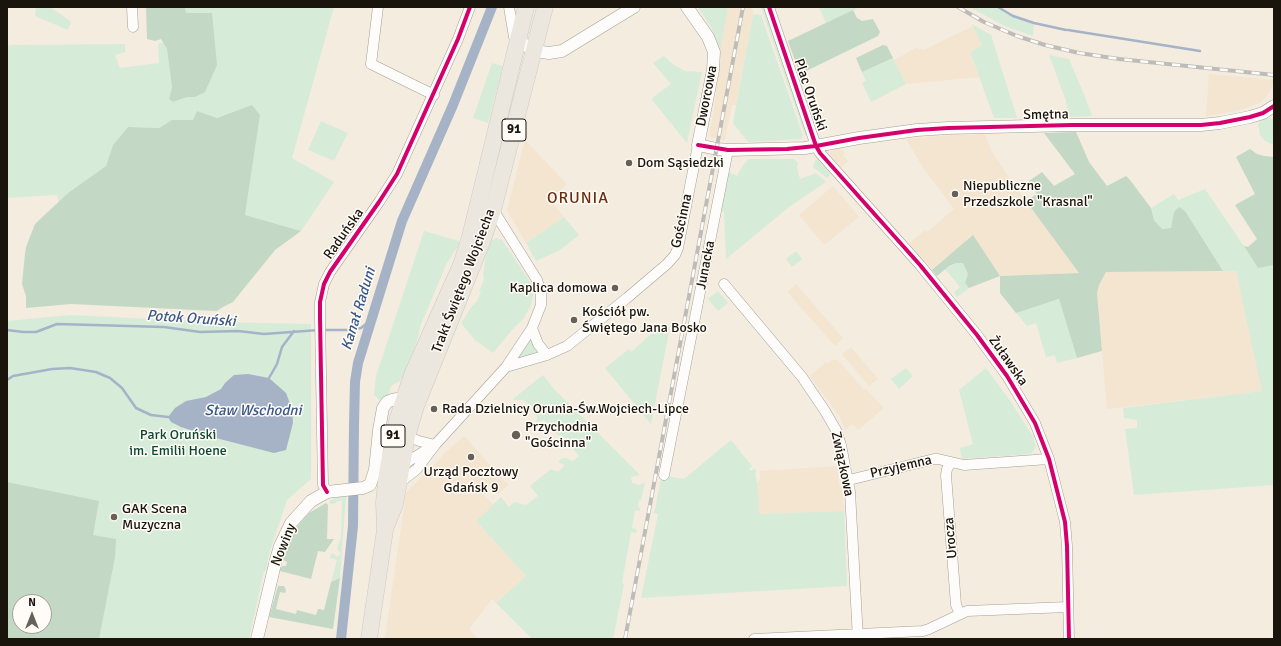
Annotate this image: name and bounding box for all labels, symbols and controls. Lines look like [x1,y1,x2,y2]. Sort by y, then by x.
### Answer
street label: Plac Oruński [790,57,830,133]
street label: Dworcowa [693,64,721,128]
street label: Smętna [1023,106,1069,124]
road number: 91 [502,119,526,141]
place label: Dom Sąsiedzki [637,155,724,171]
marker: Dom Sąsiedzki [624,158,634,168]
place label: Niepubliczne Przedszkole "Krasnal" [963,178,1093,210]
district label: ORUNIA [547,189,609,209]
marker: Niepubliczne Przedszkole "Krasnal" [950,189,960,199]
street label: Gościnna [668,192,696,250]
street label: Raduńska [320,205,368,263]
street label: Trakt Świętego Wojciecha [429,207,499,355]
street label: Junacka [693,239,719,291]
water label: Kanał Raduni [338,265,380,353]
place label: Kaplica domowa [509,280,607,296]
marker: Kaplica domowa [610,283,620,293]
place label: Kościół pw. Świętego Jana Bosko [582,304,707,336]
water label: Potok Oruński [146,307,236,331]
marker: Kościół pw. Świętego Jana Bosko [569,315,579,325]
street label: Żuławska [985,333,1031,389]
place label: Rada Dzielnicy Orunia-Św.Wojciech-Lipce [442,401,689,417]
water label: Staw Wschodni [204,402,302,420]
marker: Rada Dzielnicy Orunia-Św.Wojciech-Lipce [429,404,439,414]
place label: Przychodnia "Gościnna" [525,419,598,452]
road number: 91 [381,425,405,447]
park label: Park Oruński im. Emilii Hoene [129,427,227,460]
marker: Przychodnia "Gościnna" [510,429,522,441]
street label: Związkowa [827,430,857,498]
marker: Urząd Pocztowy Gdańsk 9 [466,452,476,462]
street label: Przyjemna [869,452,933,482]
place label: Urząd Pocztowy Gdańsk 9 [424,464,518,496]
place label: GAK Scena Muzyczna [122,501,187,534]
marker: GAK Scena Muzyczna [109,512,119,522]
street label: Urocza [941,517,961,559]
street label: Nowiny [268,521,300,569]
north arrow [12,594,52,634]
text: N [28,596,36,609]

